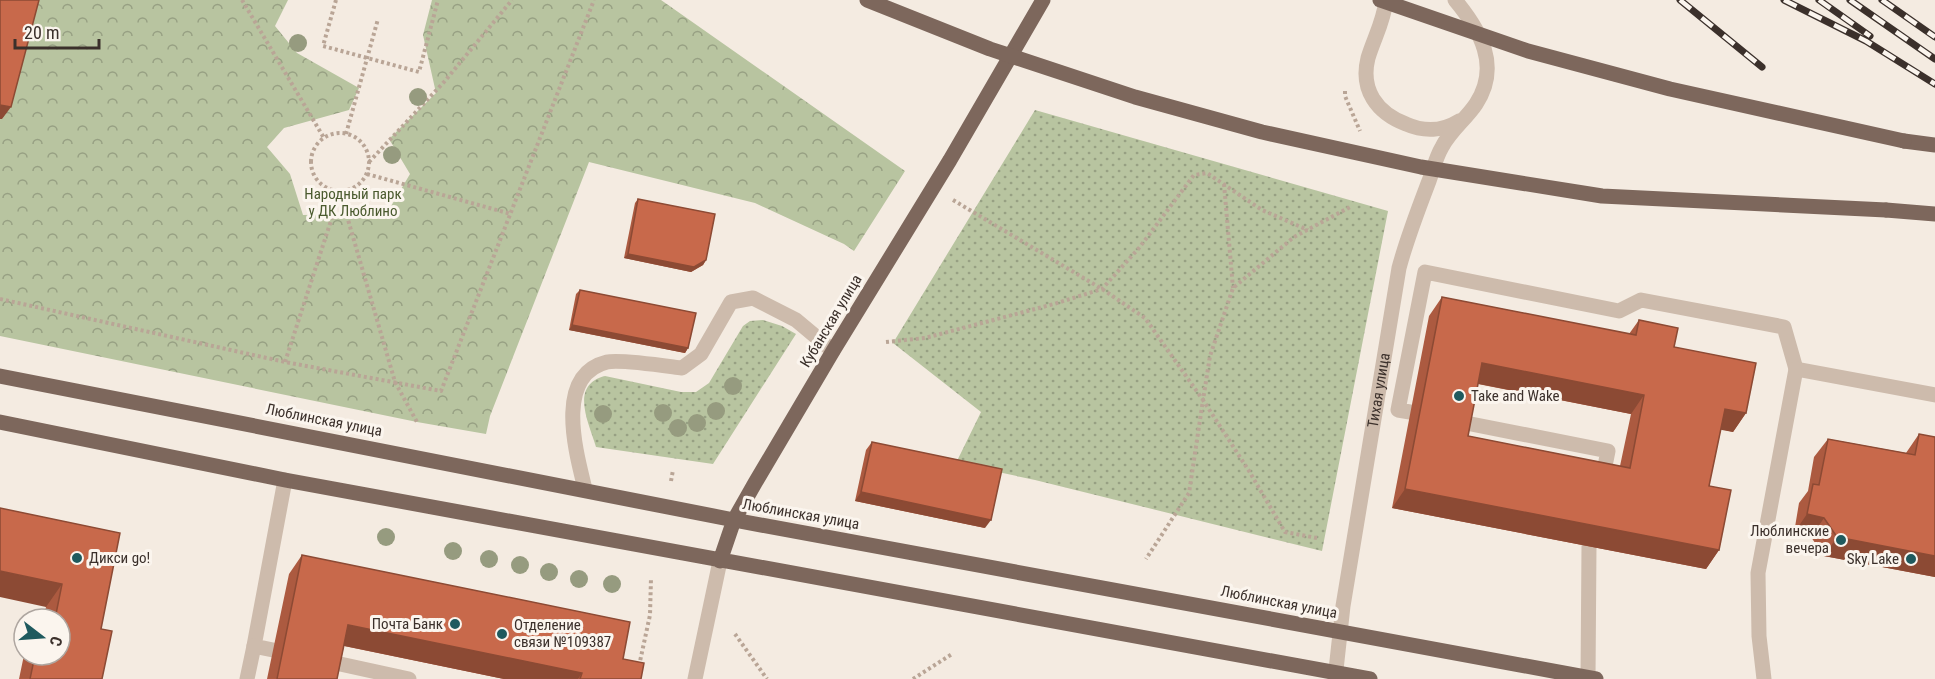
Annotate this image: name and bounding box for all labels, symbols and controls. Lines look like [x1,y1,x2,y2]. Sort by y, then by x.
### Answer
scale bar [15,12,99,50]
text: 20 m [24,22,59,43]
park label: Народный парк у ДК Люблино [304,185,402,220]
street label: Кубанская улица [796,271,866,371]
street label: Тихая улица [1364,352,1394,429]
place label: Take and Wake [1471,387,1560,405]
marker: Take and Wake [1452,389,1466,403]
street label: Люблинская улица [264,400,384,440]
street label: Люблинская улица [741,495,861,533]
place label: Люблинские вечера [1750,522,1829,557]
marker: Люблинские вечера [1834,533,1848,547]
place label: Дикси go! [89,549,150,567]
place label: Sky Lake [1847,550,1899,568]
marker: Дикси go! [70,551,84,565]
marker: Sky Lake [1904,552,1918,566]
street label: Люблинская улица [1219,582,1339,622]
north arrow [12,607,72,667]
place label: Почта Банк [372,615,443,633]
place label: Отделение связи №109387 [514,616,611,651]
marker: Почта Банк [448,617,462,631]
marker: Отделение связи №109387 [495,627,509,641]
text: С [45,634,66,648]

